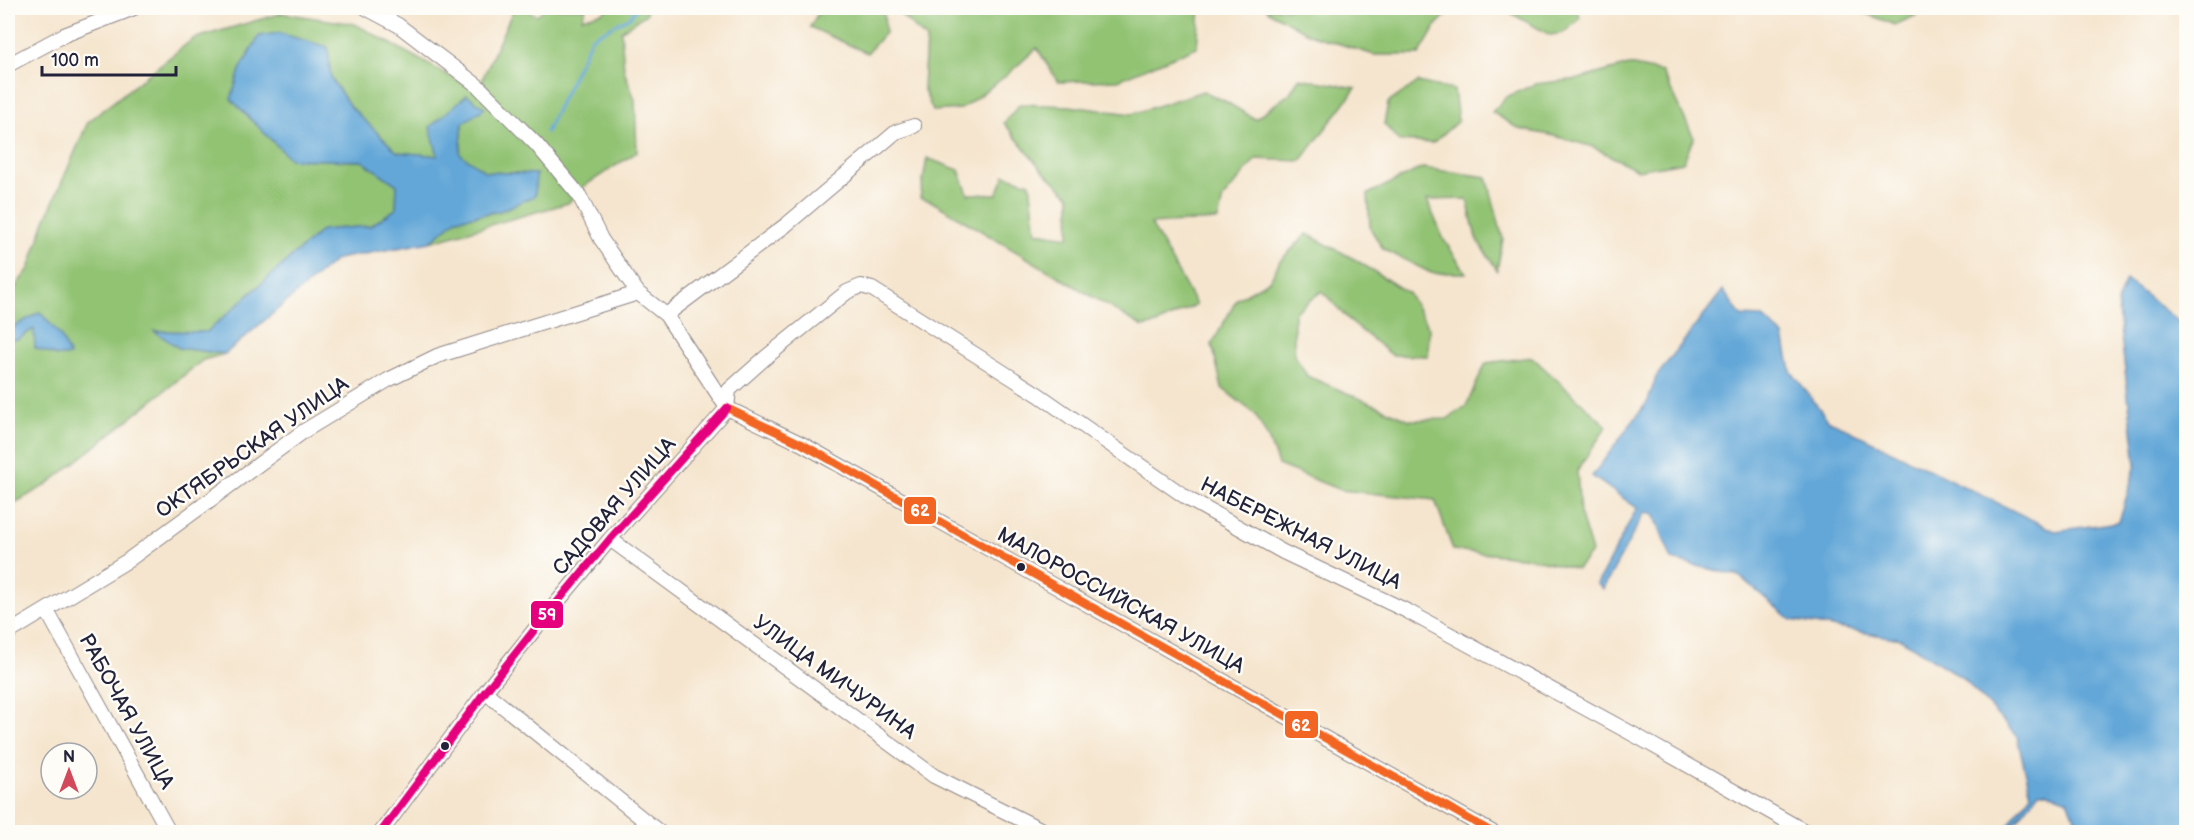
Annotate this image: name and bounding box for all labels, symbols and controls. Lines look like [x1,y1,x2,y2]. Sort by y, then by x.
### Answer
scale bar [42,39,176,77]
text: 100 m [51,50,99,71]
street label: ОКТЯБРЬСКАЯ УЛИЦА [151,371,354,523]
street label: САДОВАЯ УЛИЦА [548,432,681,580]
street label: НАБЕРЕЖНАЯ УЛИЦА [1196,472,1406,595]
line badge: 62 [903,496,937,525]
text: 62 [910,502,930,521]
street label: МАЛОРОССИЙСКАЯ УЛИЦА [993,522,1249,679]
unlabelled marker [1015,561,1027,573]
line badge: 59 [530,600,564,629]
text: 59 [538,606,556,625]
street label: УЛИЦА МИЧУРИНА [748,610,921,745]
street label: РАБОЧАЯ УЛИЦА [74,629,180,794]
line badge: 62 [1284,710,1319,739]
text: 62 [1291,717,1311,736]
unlabelled marker [439,740,451,752]
north arrow [39,741,99,801]
text: N [63,748,75,767]

